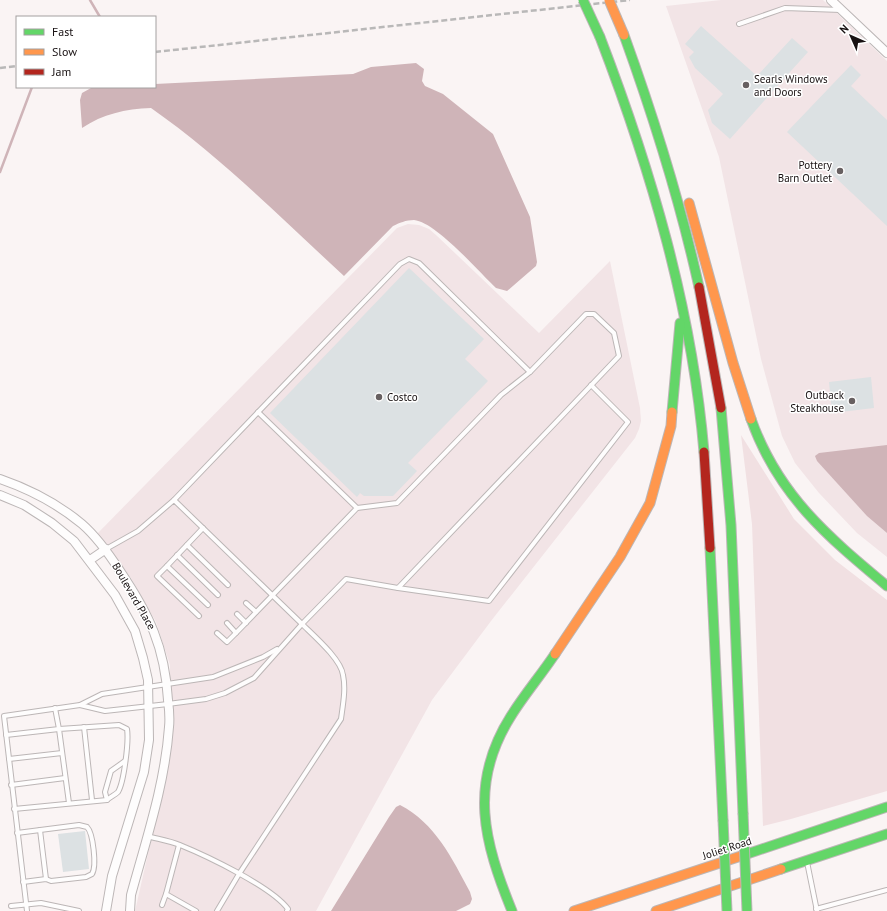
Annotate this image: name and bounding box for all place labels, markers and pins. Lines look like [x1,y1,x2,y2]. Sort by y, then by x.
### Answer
place label: Searls Windows and Doors [754,72,828,99]
marker: Searls Windows and Doors [741,80,751,90]
place label: Pottery Barn Outlet [778,158,833,185]
marker: Pottery Barn Outlet [835,166,845,176]
place label: Outback Steakhouse [790,388,845,415]
place label: Costco [387,390,418,404]
marker: Costco [374,392,384,402]
marker: Outback Steakhouse [847,396,857,406]

